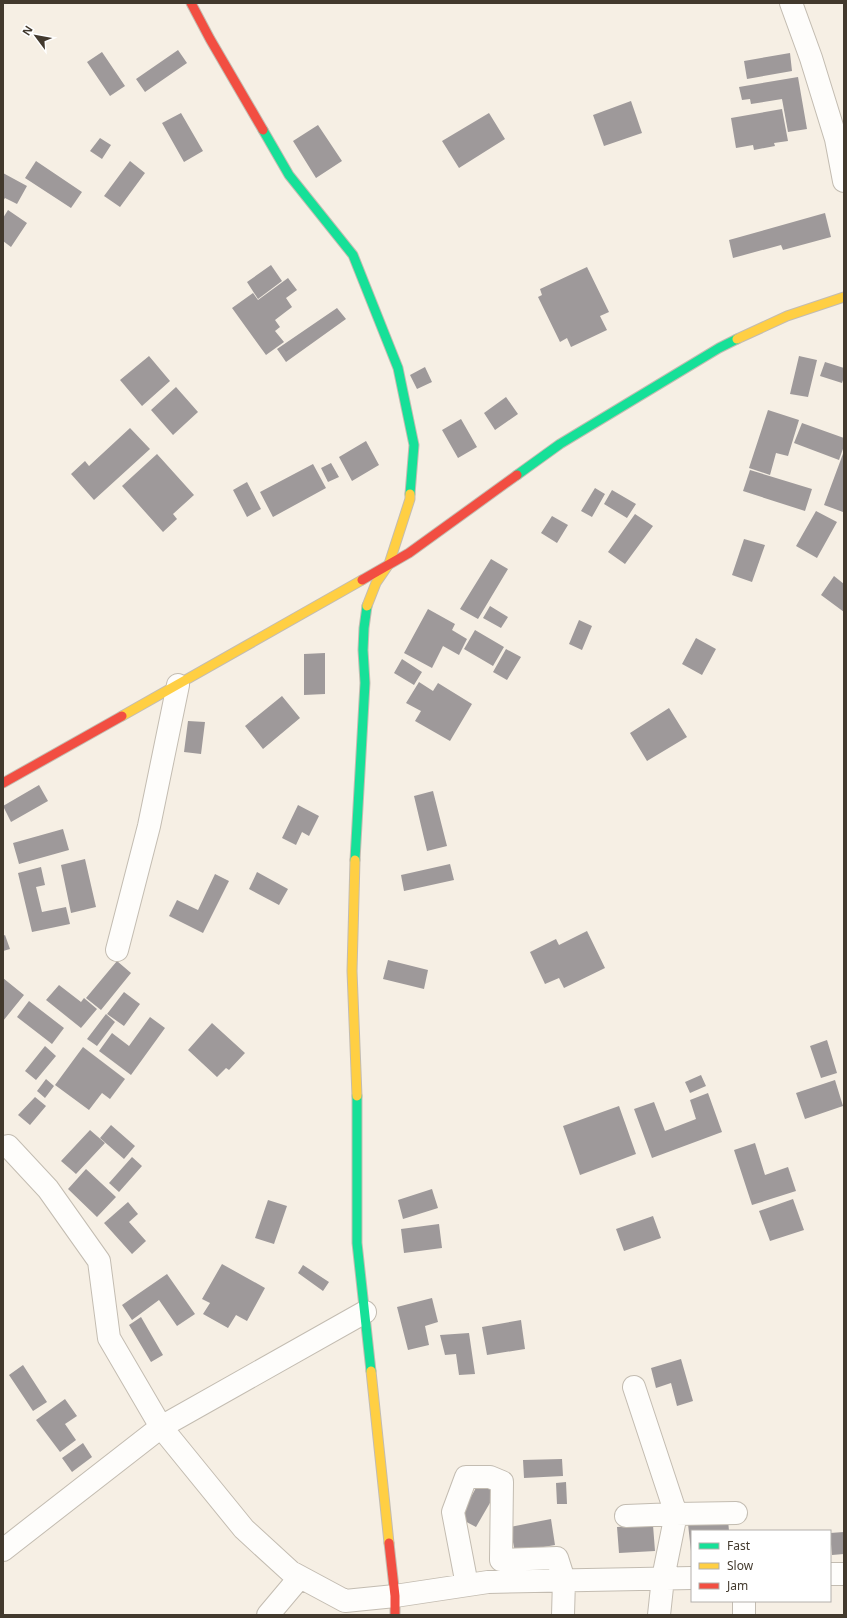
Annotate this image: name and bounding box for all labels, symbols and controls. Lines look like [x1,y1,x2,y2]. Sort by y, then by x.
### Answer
north arrow [16,16,56,56]
text: N [18,23,36,38]
legend [691,1530,831,1602]
text: Fast [727,1537,751,1554]
text: Slow [727,1557,754,1574]
text: Jam [726,1577,748,1594]

